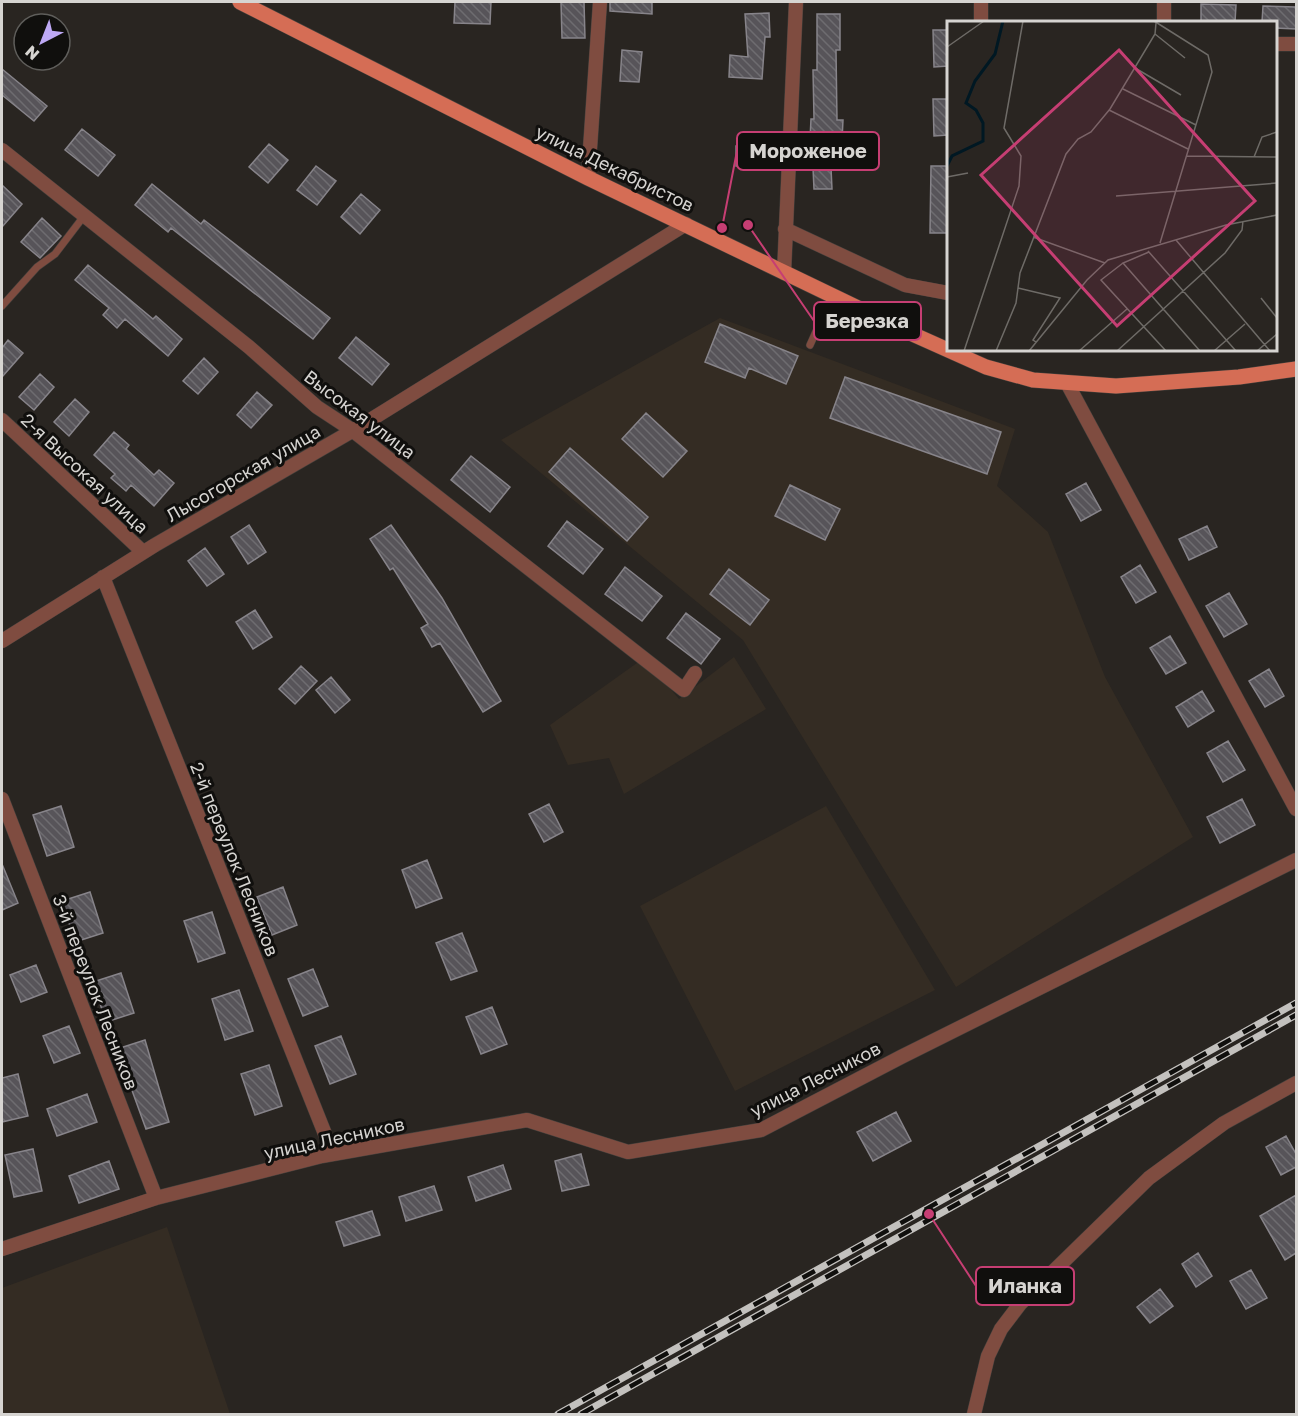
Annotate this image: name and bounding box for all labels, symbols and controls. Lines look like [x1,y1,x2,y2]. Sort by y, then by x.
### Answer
north arrow [12,12,72,72]
inset map [947,21,1277,351]
text: N [21,42,43,65]
street label: улица Декабристов [532,120,698,216]
callout: Мороженое [737,132,879,170]
text: Мороженое [749,138,867,162]
callout: Березка [814,302,921,340]
text: Березка [825,308,909,332]
street label: Высокая улица [300,365,420,463]
street label: 2-я Высокая улица [17,408,153,538]
street label: Лысогорская улица [162,420,324,526]
street label: 2-й переулок Лесников [186,759,284,959]
street label: 3-й переулок Лесников [49,891,143,1093]
street label: улица Лесников [746,1037,884,1121]
street label: улица Лесников [262,1112,406,1164]
callout: Иланка [976,1267,1074,1305]
text: Иланка [988,1273,1062,1297]

